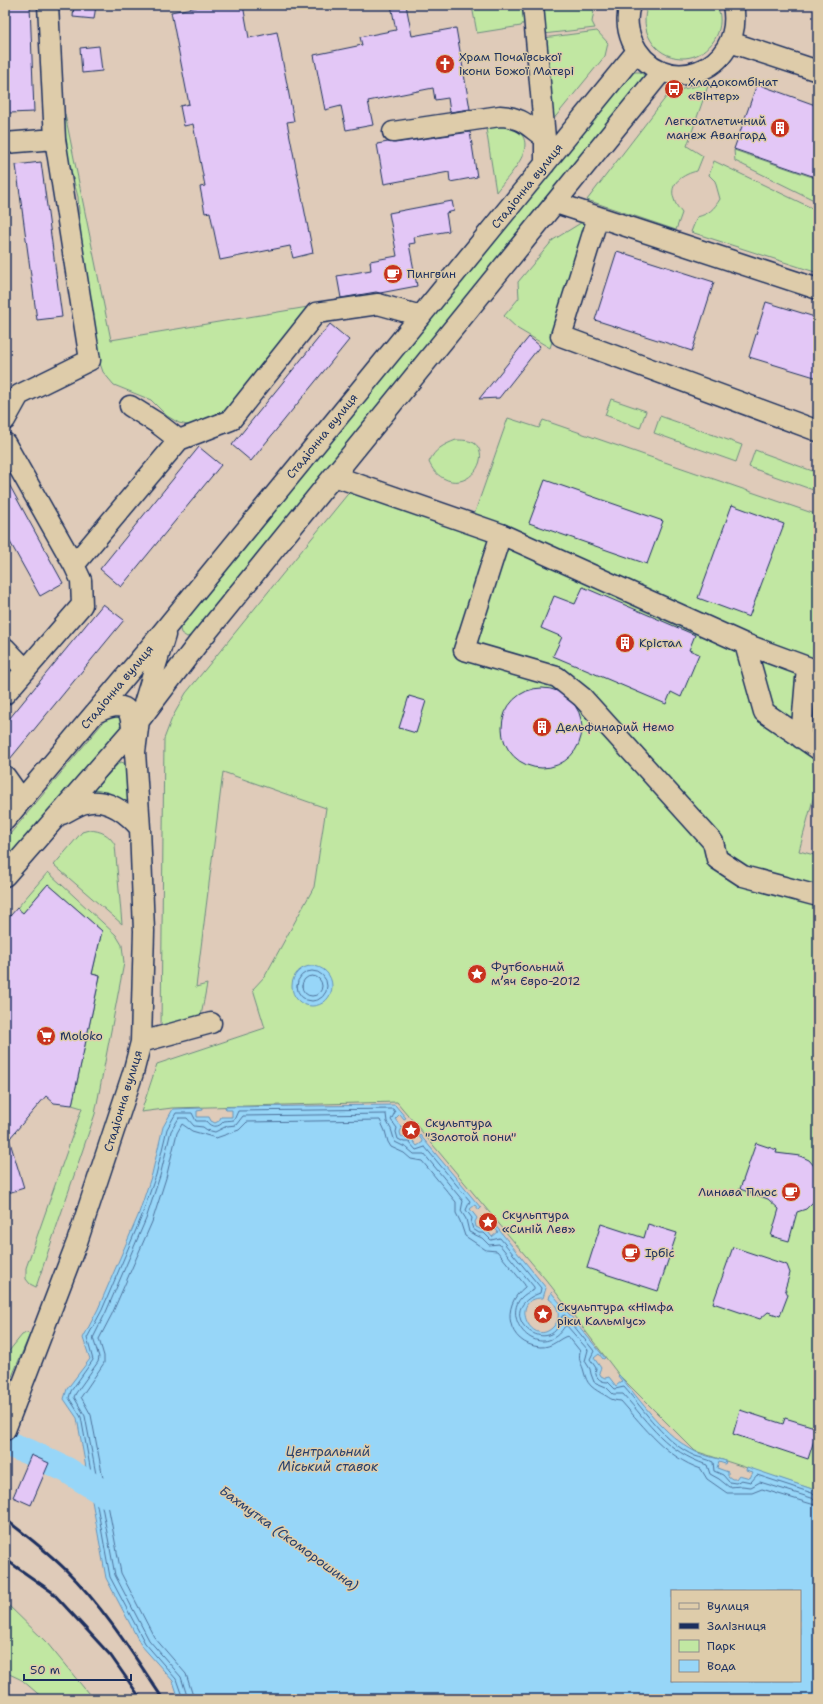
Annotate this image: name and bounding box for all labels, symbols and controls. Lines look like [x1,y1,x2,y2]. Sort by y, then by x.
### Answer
place label: Храм Почаївської ікони Божої Матері [459,49,574,79]
church icon: Храм Почаївської ікони Божої Матері [434,53,456,75]
place label: Хладокомбінат «Вінтер» [688,74,779,104]
bus stop icon: Хладокомбінат «Вінтер» [663,78,685,100]
place label: Легкоатлетичний манеж Авангард [665,113,766,143]
building icon: Легкоатлетичний манеж Авангард [769,117,791,139]
street label: Стадіонна вулиця [488,140,566,232]
cafe icon: Пингвин [382,263,404,285]
place label: Пингвин [407,266,456,282]
street label: Стадіонна вулиця [283,390,361,482]
building icon: Крістал [614,632,636,654]
place label: Крістал [639,635,682,651]
street label: Стадіонна вулиця [77,642,157,732]
building icon: Дельфинарий Немо [531,716,553,738]
place label: Дельфинарий Немо [556,719,674,735]
place label: Футбольний мʼяч Євро-2012 [491,959,580,989]
place icon: Футбольний мʼяч Євро-2012 [466,963,488,985]
supermarket icon: Moloko [35,1025,57,1047]
place label: Moloko [60,1028,103,1044]
street label: Стадіонна вулиця [100,1048,146,1154]
place label: Скульптура "Золотой пони" [425,1115,516,1145]
place icon: Скульптура "Золотой пони" [400,1119,422,1141]
cafe icon: Линава Плюс [780,1181,802,1203]
place label: Линава Плюс [698,1184,777,1200]
place label: Скульптура «Синій Лев» [502,1207,576,1237]
place icon: Скульптура «Синій Лев» [477,1211,499,1233]
cafe icon: Ірбіс [620,1242,642,1264]
place label: Ірбіс [645,1245,675,1261]
place label: Скульптура «Німфа ріки Кальміус» [557,1299,674,1329]
place icon: Скульптура «Німфа ріки Кальміус» [532,1303,554,1325]
water label: Центральний Міський ставок [278,1443,379,1475]
water label: Бахмутка (Скоморошина) [216,1482,362,1594]
legend [671,1590,801,1682]
text: Вулиця [707,1598,749,1614]
text: Залізниця [707,1618,766,1634]
text: Парк [707,1638,736,1654]
scale bar [24,1656,131,1682]
text: Вода [707,1658,736,1674]
text: 50 m [30,1662,60,1678]

